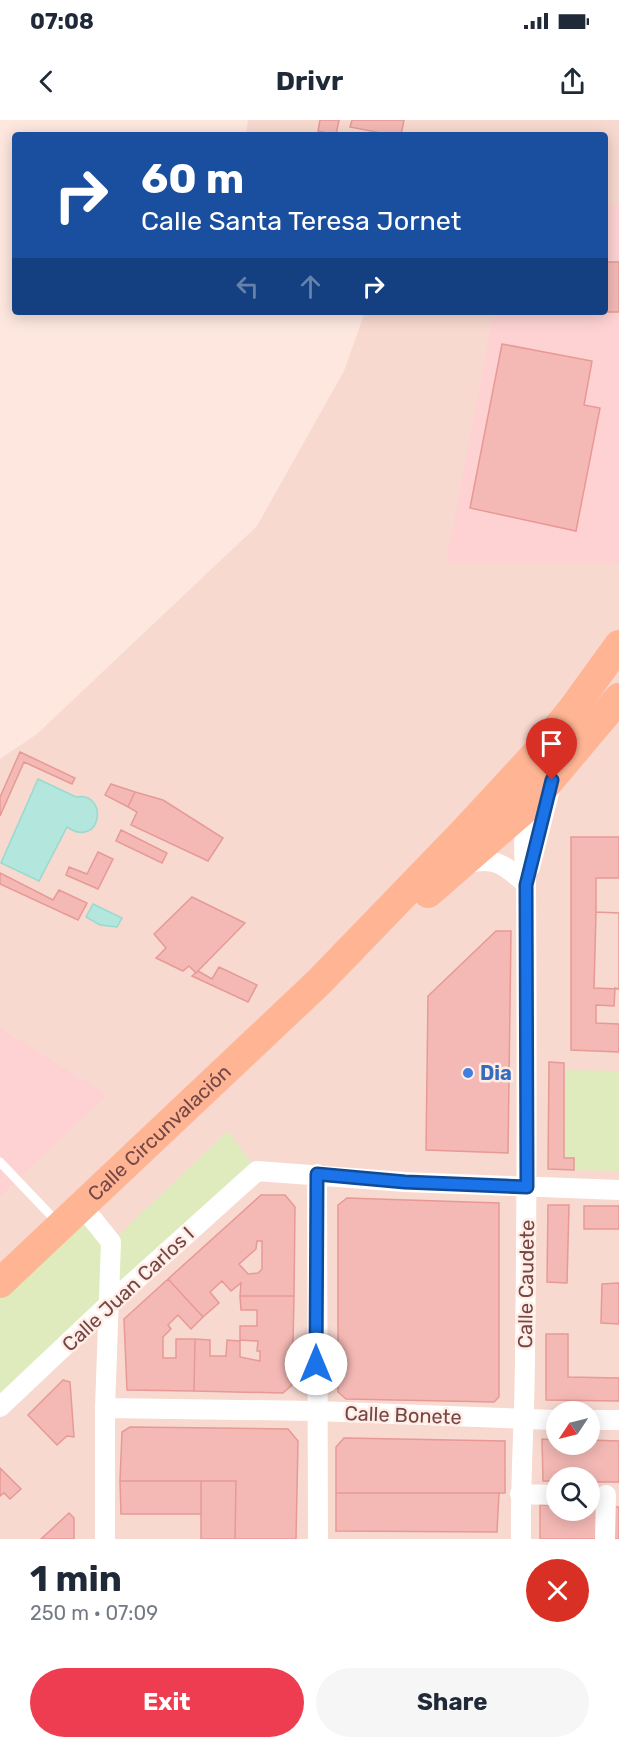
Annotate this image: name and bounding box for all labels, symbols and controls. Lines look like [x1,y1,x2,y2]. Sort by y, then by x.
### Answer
text: 07:08 [30,8,94,35]
icon: back [30,65,63,98]
text: Drivr [276,65,343,97]
icon: share [556,65,589,98]
text: 60 m [141,154,244,204]
icon: right [42,156,120,234]
text: Calle Santa Teresa Jornet [141,205,461,237]
icon: left [231,270,264,303]
icon: ahead [294,270,327,303]
icon: right [357,270,390,303]
pin [526,718,577,780]
icon: arrive [535,727,568,760]
street label: Calle Circunvalación [83,1060,236,1206]
place label: Dia [480,1061,512,1085]
marker: Dia [461,1066,475,1080]
street label: Calle Caudete [513,1219,539,1349]
street label: Calle Juan Carlos I [57,1222,199,1356]
position arrow [284,1332,348,1396]
street label: Calle Bonete [344,1401,462,1429]
north arrow [546,1401,600,1455]
map controls [546,1401,600,1521]
button: search [546,1467,600,1521]
text: 1 min [30,1557,122,1600]
button: close [526,1559,589,1622]
text: 250 m · 07:09 [30,1601,158,1625]
button: Exit [30,1668,304,1737]
button: Share [316,1668,589,1737]

